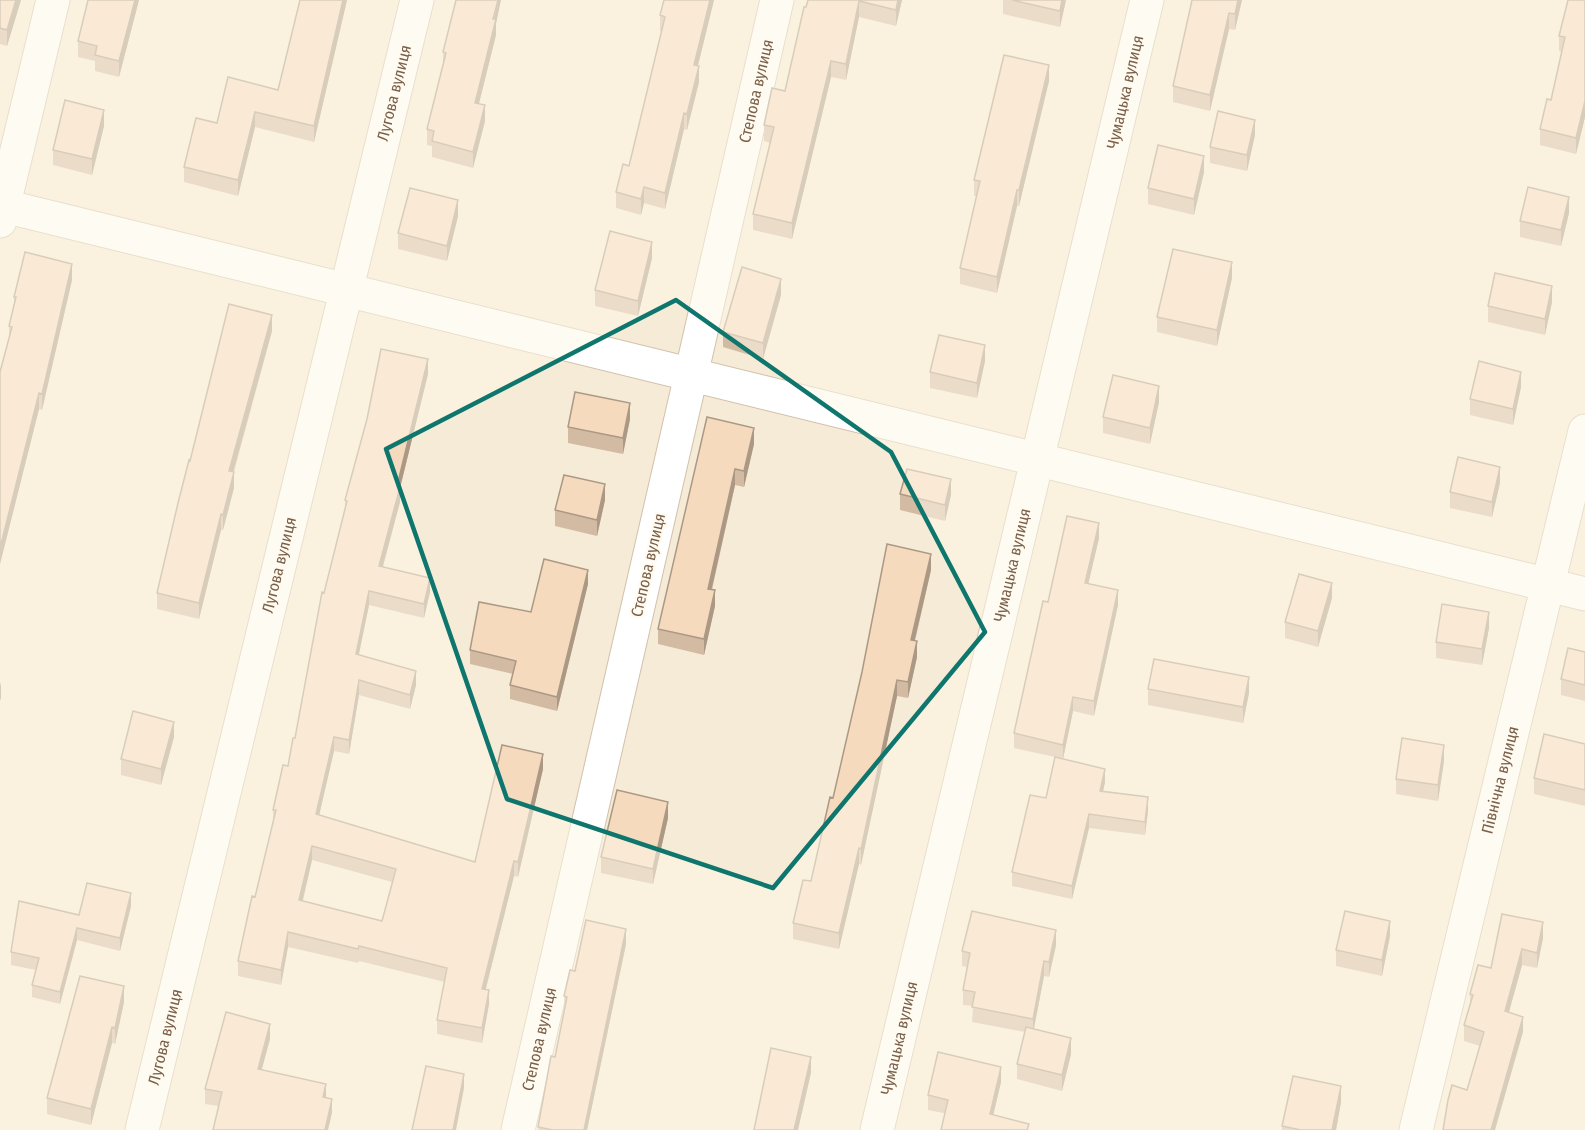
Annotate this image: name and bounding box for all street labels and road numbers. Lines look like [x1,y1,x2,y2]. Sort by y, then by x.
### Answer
street label: Чумацька вулиця [1103,33,1147,151]
street label: Степова вулиця [735,37,777,145]
street label: Лугова вулиця [373,43,415,143]
street label: Чумацька вулиця [990,506,1034,624]
street label: Степова вулиця [627,511,669,619]
street label: Лугова вулиця [258,515,300,615]
street label: Північна вулиця [1477,724,1523,836]
street label: Чумацька вулиця [877,979,921,1097]
street label: Степова вулиця [518,985,560,1093]
street label: Лугова вулиця [144,987,186,1087]

